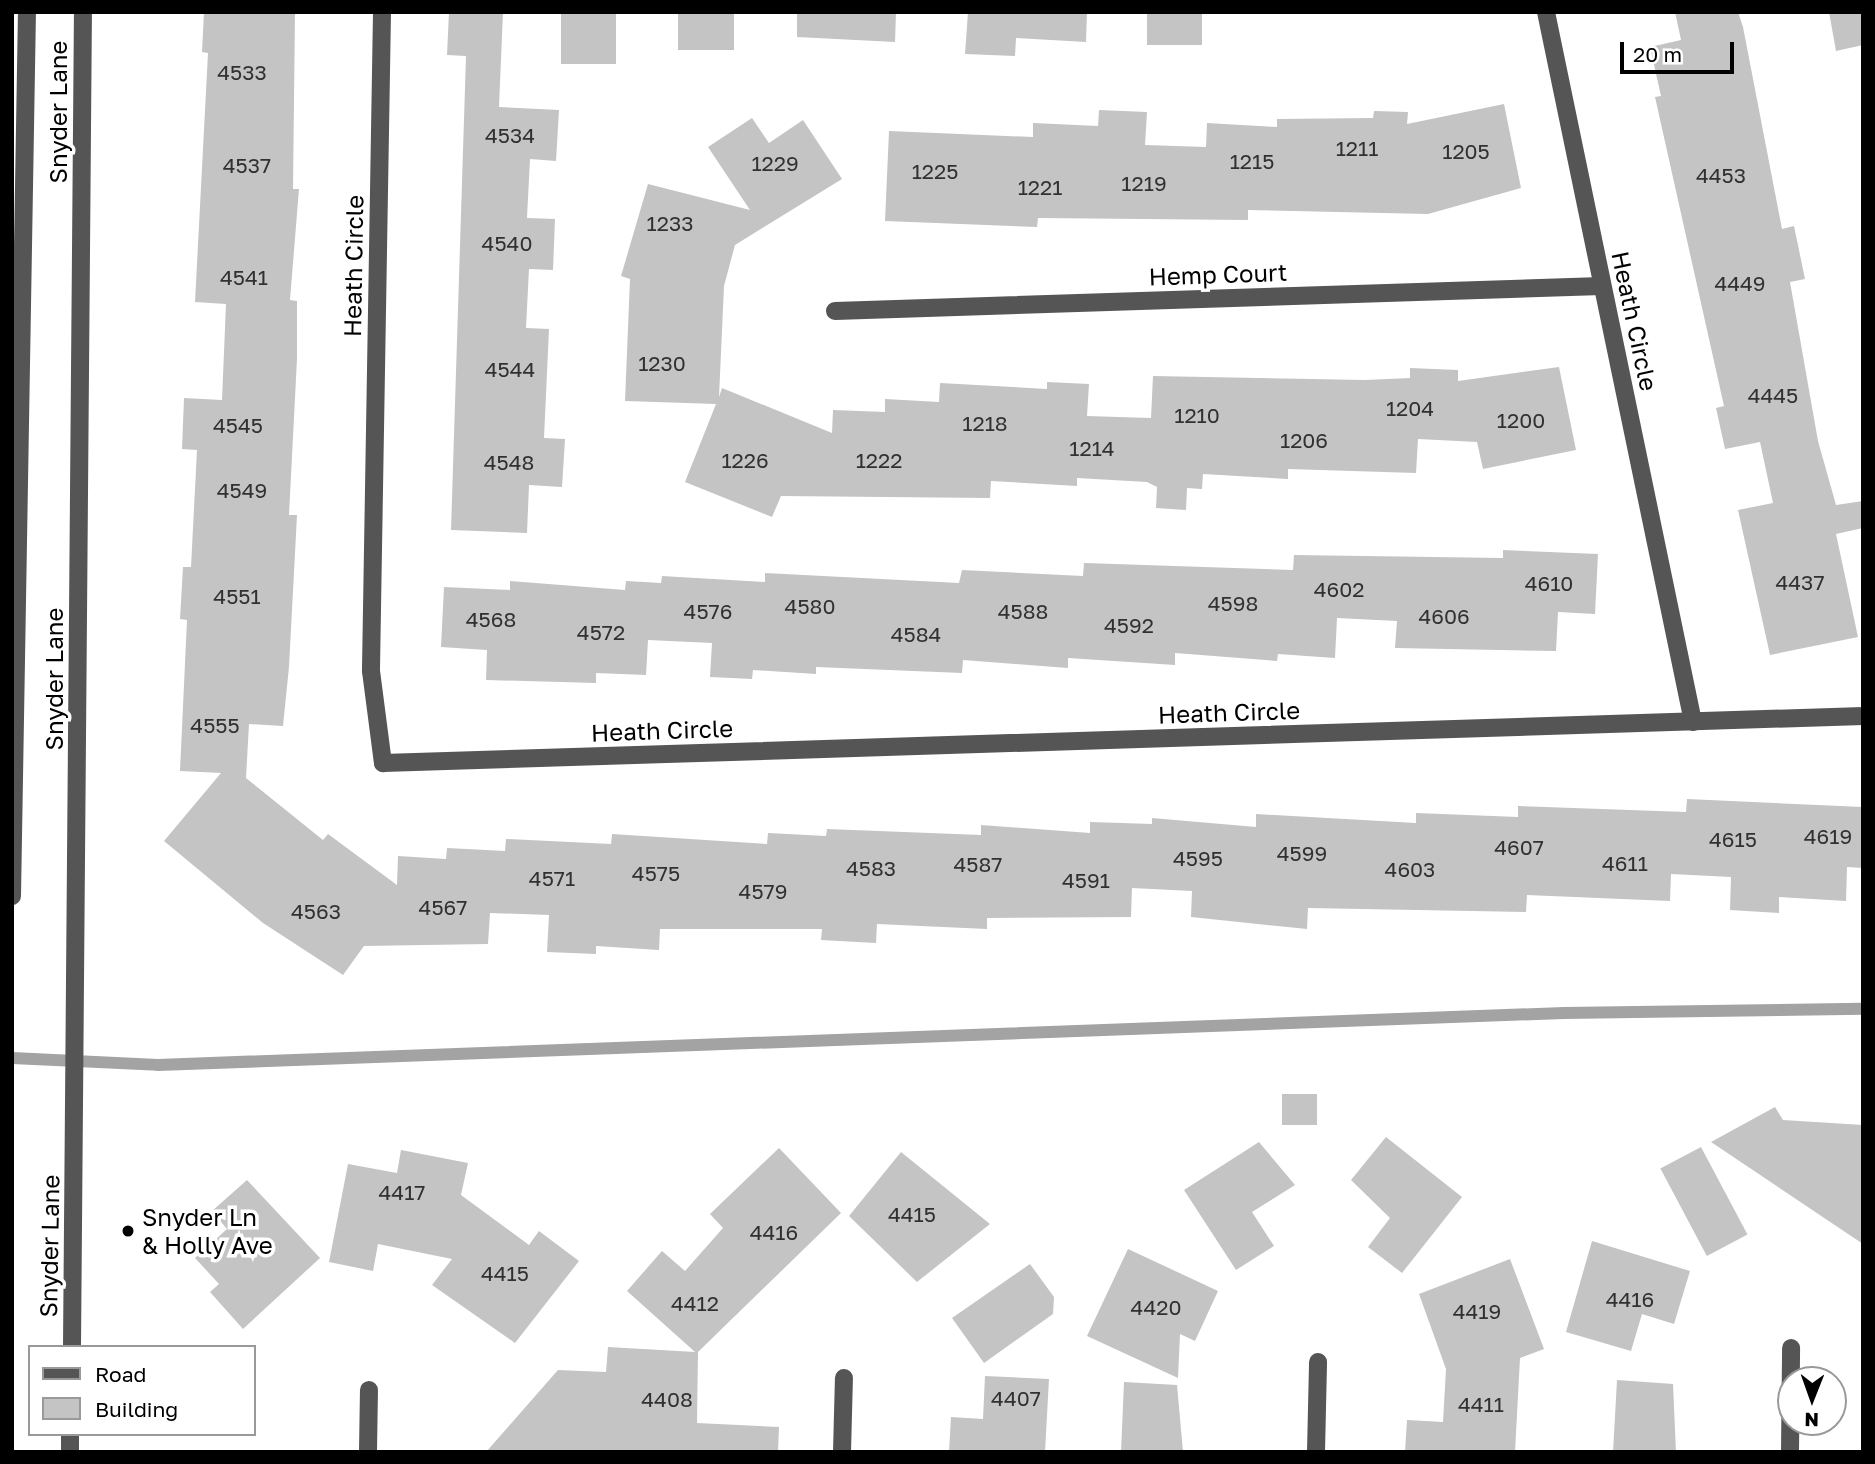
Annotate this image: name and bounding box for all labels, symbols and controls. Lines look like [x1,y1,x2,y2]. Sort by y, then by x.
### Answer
scale bar [1623,28,1737,72]
street label: Snyder Lane [44,41,72,183]
text: 20 m [1633,41,1682,67]
house number: 4533 [217,59,267,85]
house number: 4534 [485,122,535,148]
house number: 1211 [1336,135,1378,161]
house number: 1205 [1442,138,1490,164]
house number: 1215 [1230,148,1274,174]
house number: 1229 [751,150,799,176]
house number: 4537 [223,152,271,178]
house number: 1225 [912,158,958,184]
house number: 4453 [1696,162,1746,188]
house number: 1219 [1121,170,1167,196]
house number: 1221 [1018,174,1062,200]
street label: Heath Circle [337,195,369,337]
house number: 1233 [647,210,693,236]
house number: 4540 [482,230,532,256]
street label: Heath Circle [1606,248,1664,394]
street label: Hemp Court [1148,257,1288,291]
house number: 4541 [220,264,268,290]
house number: 4449 [1714,270,1766,296]
house number: 1230 [638,350,686,376]
house number: 4544 [485,356,535,382]
house number: 4445 [1748,382,1798,408]
house number: 1204 [1386,395,1434,421]
house number: 1210 [1174,402,1220,428]
house number: 1200 [1497,407,1545,433]
house number: 1218 [962,410,1008,436]
house number: 4545 [213,412,263,438]
house number: 1206 [1280,427,1328,453]
house number: 1214 [1069,435,1115,461]
house number: 1226 [721,447,769,473]
house number: 1222 [856,447,902,473]
house number: 4548 [484,449,534,475]
house number: 4549 [217,477,267,503]
house number: 4437 [1775,569,1825,595]
house number: 4610 [1525,570,1573,596]
house number: 4602 [1314,576,1364,602]
house number: 4551 [213,583,261,609]
house number: 4598 [1208,590,1258,616]
house number: 4580 [785,593,835,619]
house number: 4576 [684,598,732,624]
house number: 4588 [998,598,1048,624]
house number: 4606 [1418,603,1470,629]
house number: 4568 [466,606,516,632]
street label: Snyder Lane [40,608,68,750]
house number: 4592 [1104,612,1154,638]
house number: 4572 [577,619,625,645]
house number: 4584 [891,621,941,647]
street label: Heath Circle [1157,695,1301,729]
house number: 4555 [190,712,240,738]
street label: Heath Circle [590,713,734,747]
house number: 4619 [1804,823,1852,849]
house number: 4615 [1709,826,1757,852]
house number: 4607 [1494,834,1544,860]
house number: 4599 [1277,840,1327,866]
house number: 4595 [1173,845,1223,871]
house number: 4611 [1602,850,1648,876]
house number: 4587 [954,851,1002,877]
house number: 4583 [846,855,896,881]
house number: 4603 [1385,856,1435,882]
house number: 4575 [632,860,680,886]
house number: 4571 [529,865,575,891]
house number: 4591 [1062,867,1110,893]
house number: 4579 [739,878,787,904]
house number: 4567 [419,894,467,920]
house number: 4563 [291,898,341,924]
street label: Snyder Lane [33,1174,65,1318]
house number: 4417 [379,1179,425,1205]
house number: 4415 [888,1201,936,1227]
place label: Snyder Ln & Holly Ave [142,1203,273,1259]
house number: 4416 [750,1219,798,1245]
marker: Snyder Ln & Holly Ave [120,1223,136,1239]
house number: 4415 [481,1260,529,1286]
house number: 4416 [1606,1286,1654,1312]
house number: 4412 [671,1290,719,1316]
house number: 4420 [1131,1294,1181,1320]
house number: 4419 [1453,1298,1501,1324]
legend [28,1345,256,1436]
text: Road [95,1361,146,1387]
north arrow [1777,1366,1847,1436]
house number: 4407 [991,1385,1041,1411]
house number: 4408 [641,1386,693,1412]
house number: 4411 [1458,1391,1504,1417]
text: Building [95,1396,178,1422]
text: N [1804,1409,1819,1432]

